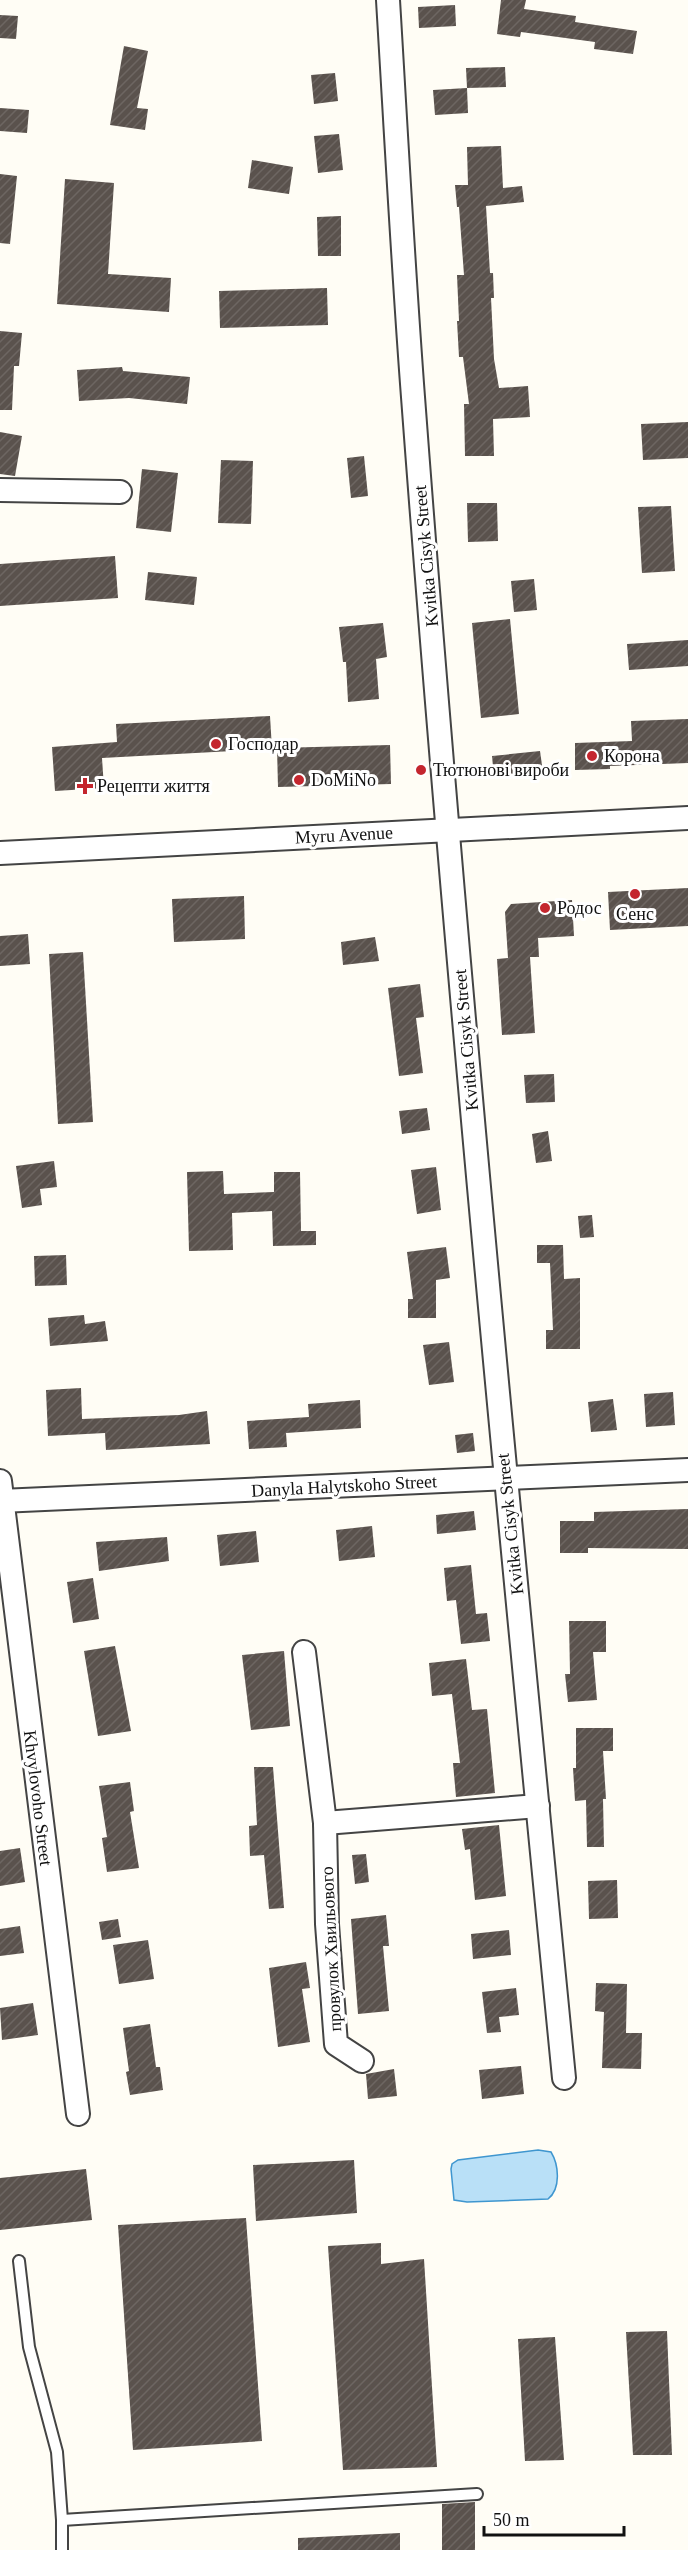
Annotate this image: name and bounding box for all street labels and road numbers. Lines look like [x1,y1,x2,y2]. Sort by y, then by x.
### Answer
street label: Kvitka Cisyk Street [410,484,442,628]
street label: Myru Avenue [294,822,394,848]
street label: Kvitka Cisyk Street [450,968,482,1112]
street label: Kvitka Cisyk Street [493,1452,527,1596]
street label: Danyla Halytskoho Street [251,1471,437,1501]
street label: Khvylovoho Street [20,1729,56,1867]
street label: провулок Хвильового [317,1866,345,2032]

